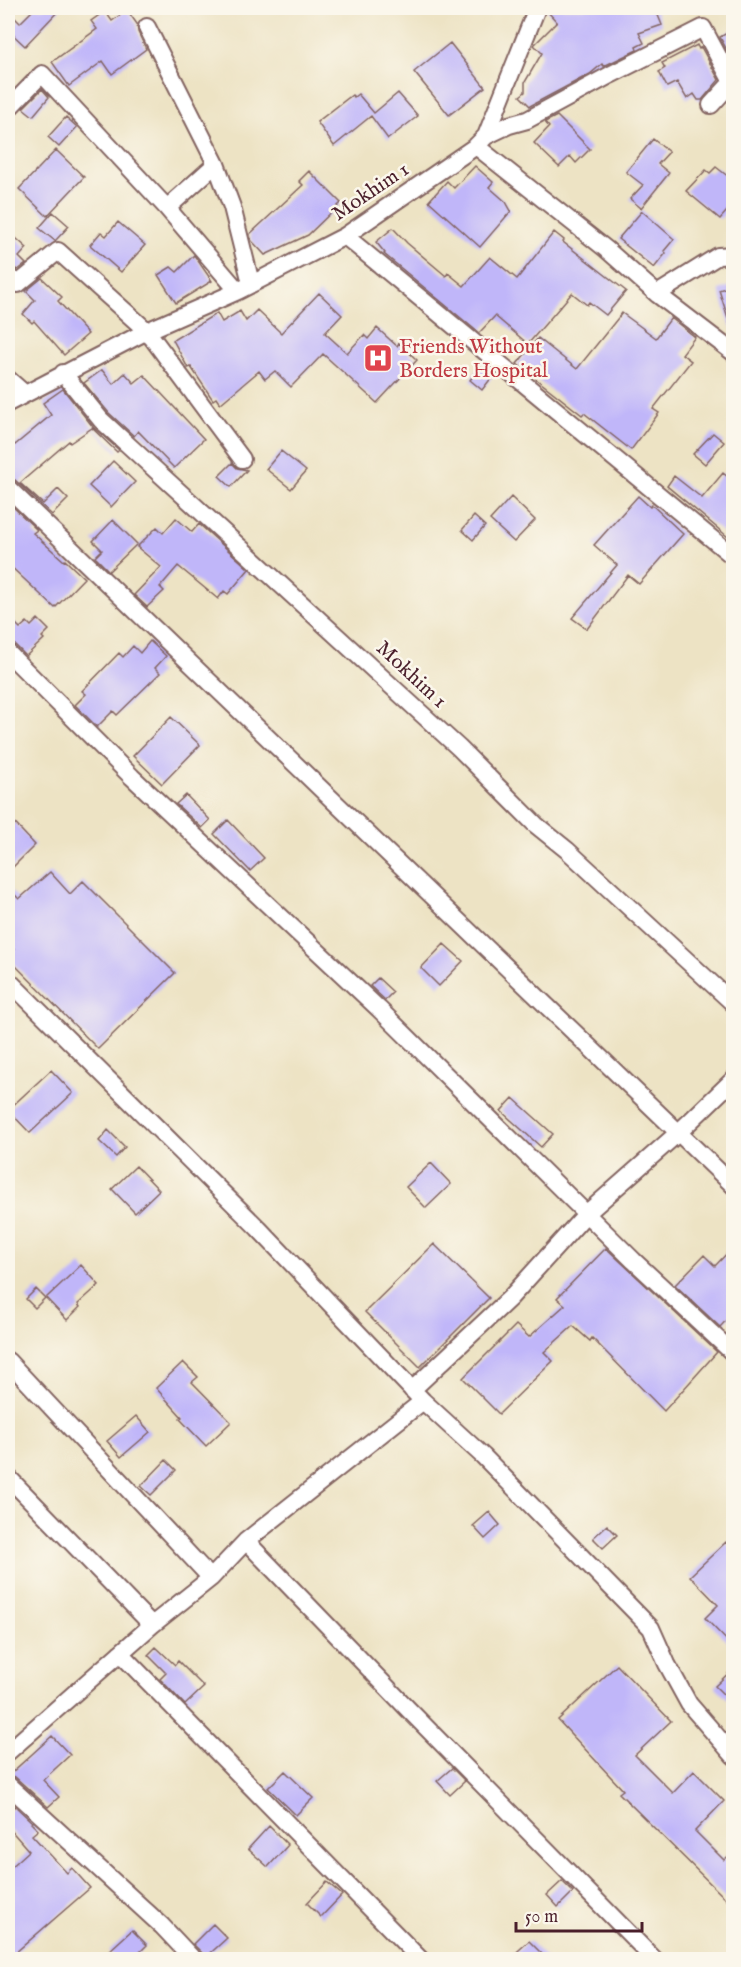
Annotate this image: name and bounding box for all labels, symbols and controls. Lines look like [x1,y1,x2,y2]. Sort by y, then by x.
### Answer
street label: Mokhim 1 [327,157,415,228]
place label: Friends Without Borders Hospital [399,334,548,385]
hospital icon: Friends Without Borders Hospital [362,342,394,374]
street label: Mokhim 1 [370,635,452,715]
scale bar [516,1895,642,1933]
text: 50 m [525,1906,558,1929]

